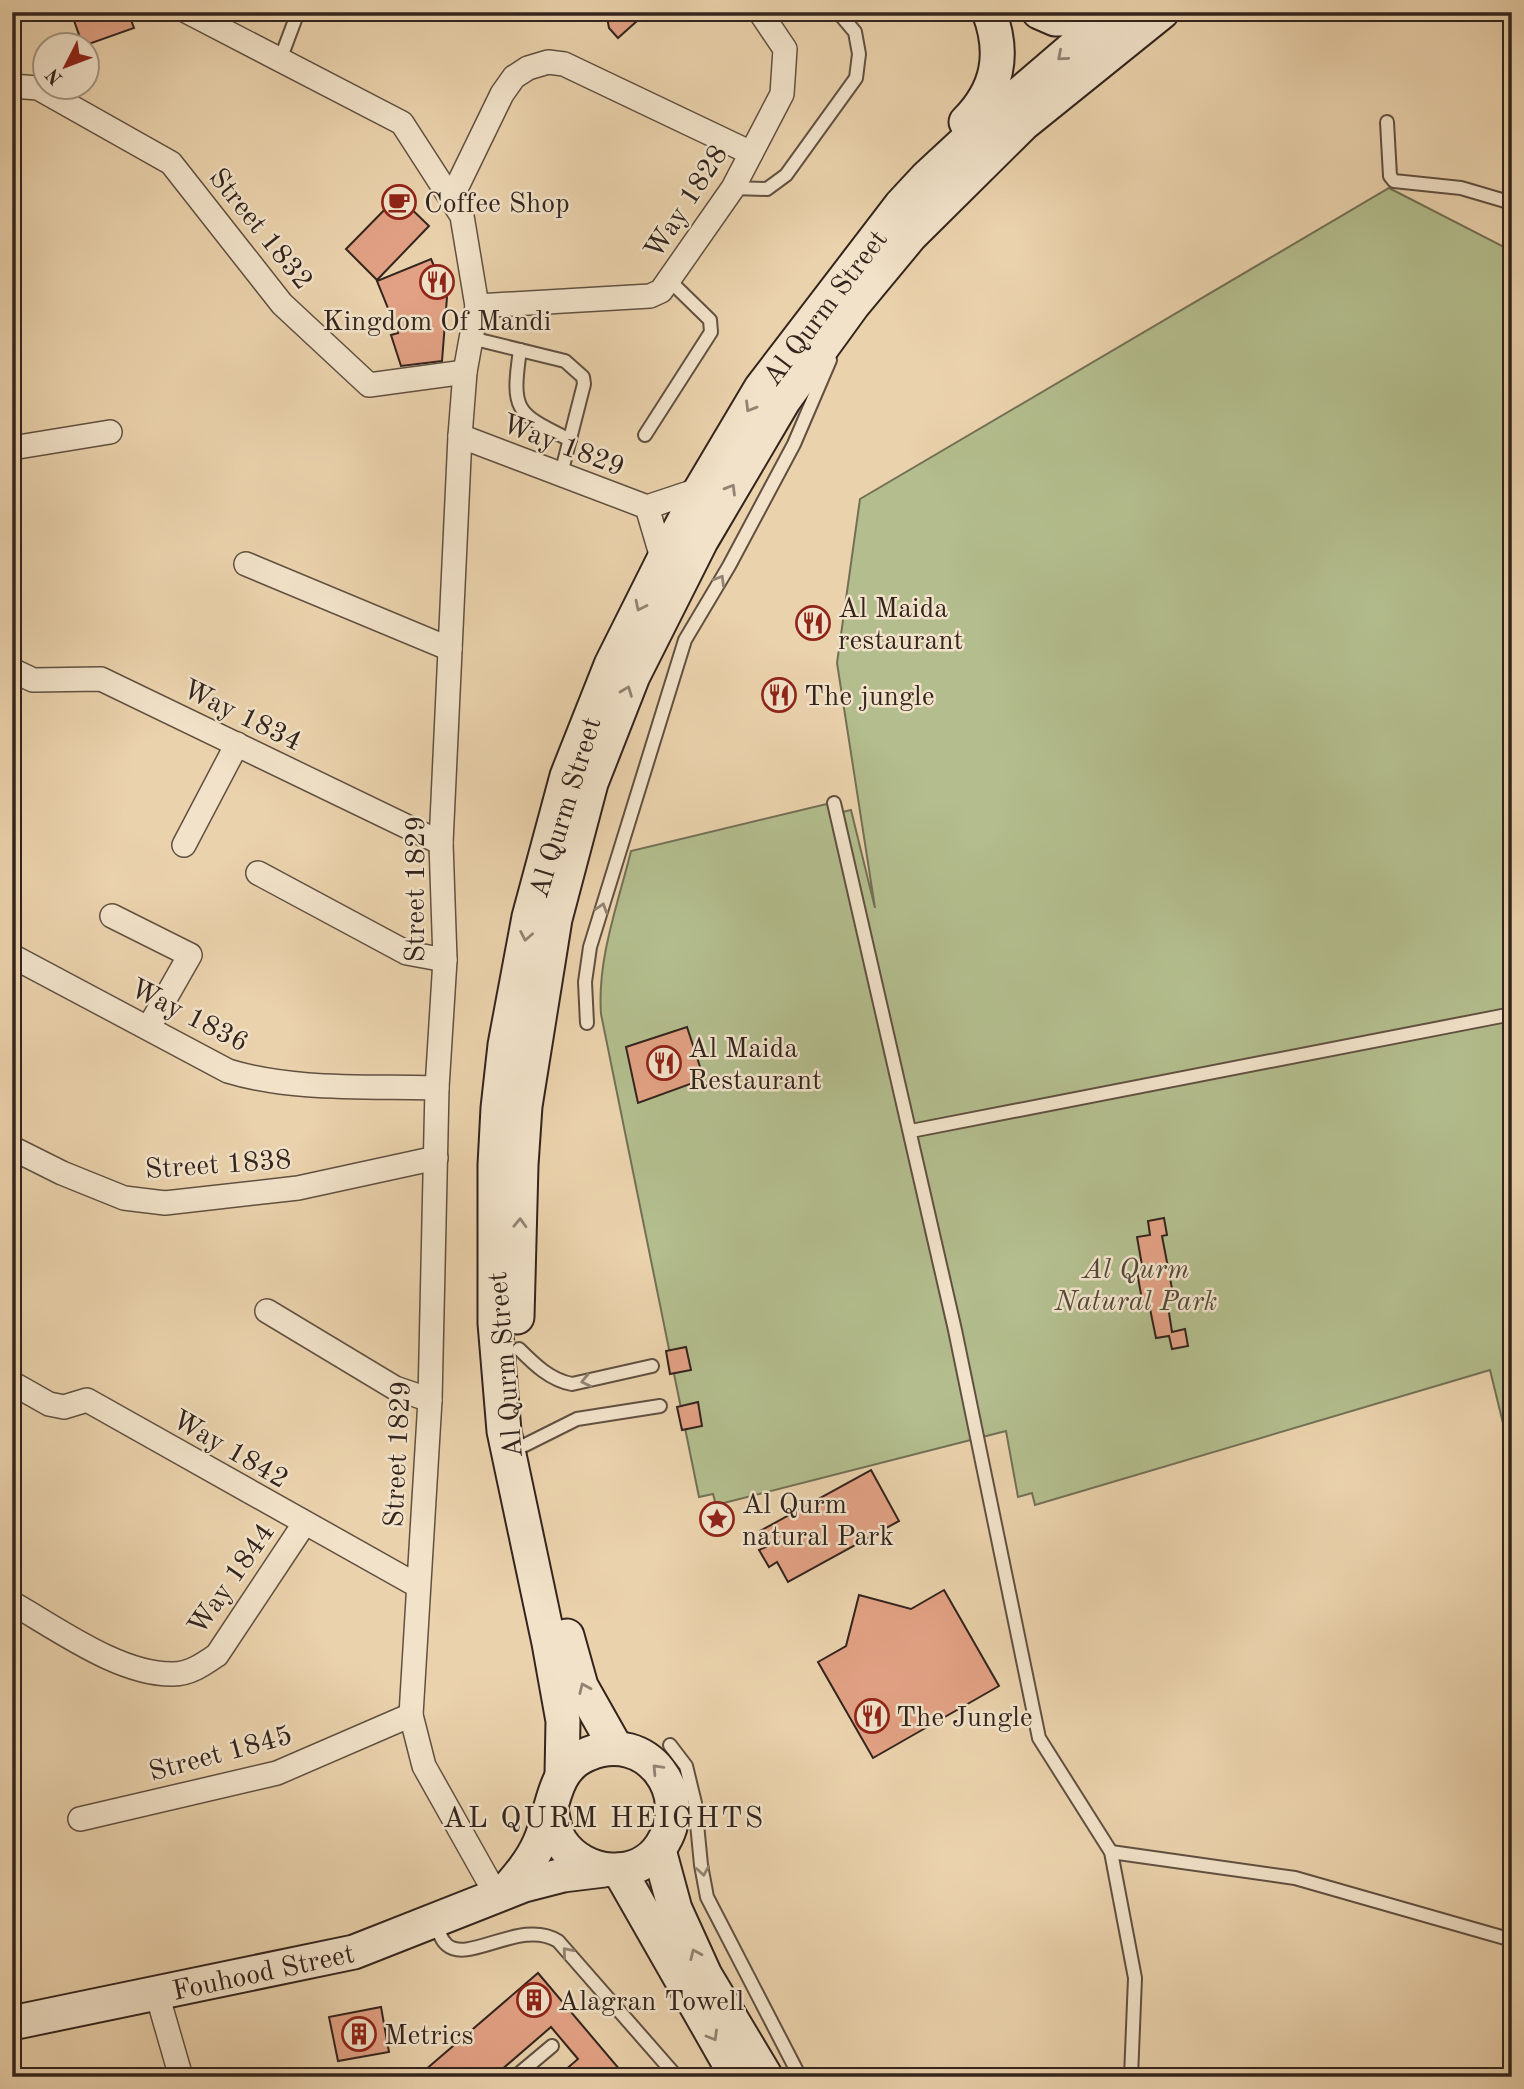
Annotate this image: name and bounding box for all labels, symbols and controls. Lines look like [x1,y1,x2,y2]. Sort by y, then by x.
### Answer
north arrow [32,32,102,102]
one-way arrow [1058,48,1071,60]
text: N [43,64,67,87]
street label: Way 1828 [641,141,734,264]
street label: Street 1832 [203,164,317,296]
cafe icon: Coffee Shop [380,183,418,221]
place label: Coffee Shop [424,191,570,219]
street label: Al Qurm Street [759,226,894,392]
restaurant icon: Kingdom Of Mandi [418,263,456,301]
place label: Kingdom Of Mandi [323,309,551,337]
one-way arrow [745,400,758,413]
street label: Way 1829 [498,411,628,483]
one-way arrow [723,484,736,497]
one-way arrow [712,575,725,588]
place label: Al Maida restaurant [838,596,963,656]
one-way arrow [635,599,649,611]
restaurant icon: Al Maida restaurant [794,604,832,642]
street label: Way 1834 [178,676,306,757]
restaurant icon: The jungle [760,676,798,714]
place label: The jungle [804,684,935,712]
one-way arrow [619,686,633,698]
street label: Al Qurm Street [526,714,608,901]
street label: Street 1829 [403,815,431,963]
one-way arrow [594,903,608,915]
one-way arrow [519,930,534,942]
street label: Way 1836 [125,975,252,1058]
place label: Al Maida Restaurant [688,1036,822,1096]
restaurant icon: Al Maida Restaurant [645,1044,683,1082]
street label: Street 1838 [144,1147,293,1185]
one-way arrow [512,1218,527,1229]
park label: Al Qurm Natural Park [1054,1257,1217,1317]
street label: Al Qurm Street [485,1270,529,1459]
one-way arrow [580,1373,592,1387]
street label: Street 1829 [381,1380,417,1528]
street label: Way 1842 [167,1406,292,1495]
place label: Al Qurm natural Park [742,1492,894,1552]
place icon: Al Qurm natural Park [698,1500,736,1538]
street label: Way 1844 [184,1519,281,1640]
one-way arrow [578,1683,592,1695]
restaurant icon: The Jungle [853,1697,891,1735]
place label: The Jungle [896,1705,1033,1733]
street label: Street 1845 [146,1722,295,1787]
one-way arrow [652,1764,665,1777]
district label: AL QURM HEIGHTS [443,1804,765,1834]
one-way arrow [695,1865,710,1876]
street label: Fouhood Street [170,1941,357,2007]
one-way arrow [563,1947,576,1960]
one-way arrow [689,1949,703,1961]
building icon: Alagran Towell [515,1981,553,2019]
place label: Alagran Towell [558,1989,744,2017]
building icon: Metrics [340,2015,378,2053]
place label: Metrics [384,2023,474,2051]
one-way arrow [705,2029,718,2042]

